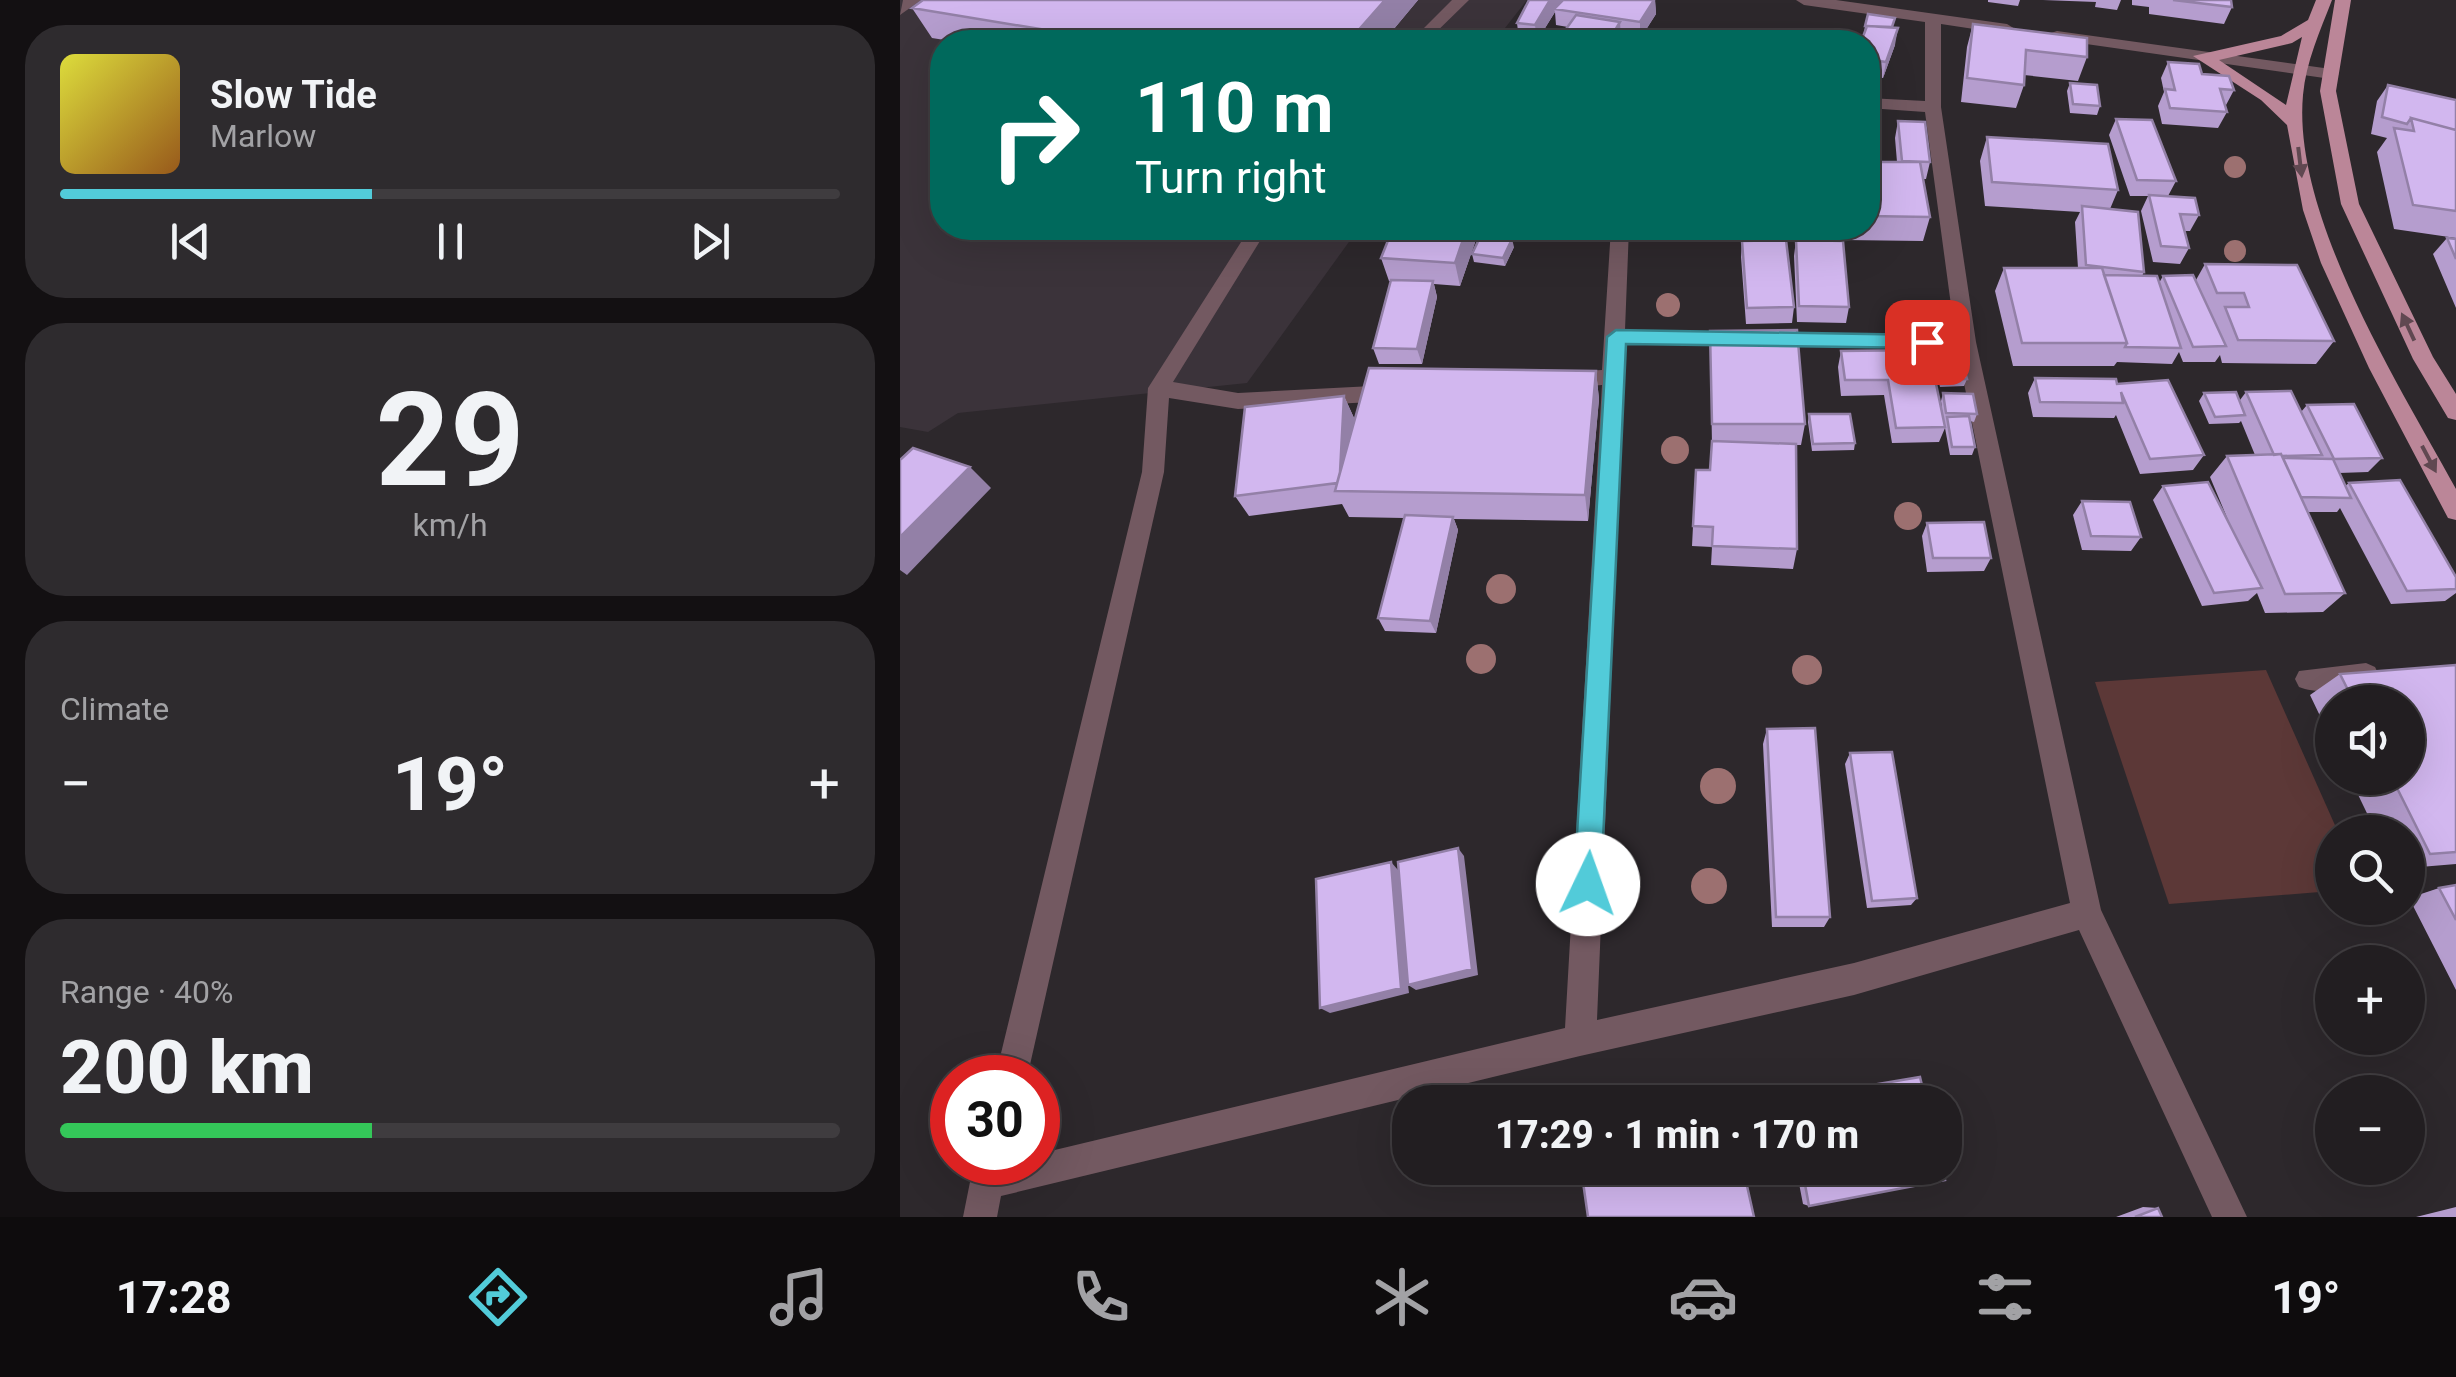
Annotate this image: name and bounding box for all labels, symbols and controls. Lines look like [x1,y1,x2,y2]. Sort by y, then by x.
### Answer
text: 110 m [1135,67,1334,149]
icon: right [970,70,1100,200]
text: Slow Tide [210,73,377,117]
text: Marlow [210,117,316,155]
one-way arrow [2292,147,2308,179]
text: Turn right [1135,151,1327,204]
icon: previous [163,214,218,269]
icon: pause [423,214,478,269]
icon: next [683,214,738,269]
pin [1885,300,1970,385]
one-way arrow [2400,313,2417,342]
icon: arrive [1900,315,1955,370]
text: 29 [375,364,525,517]
one-way arrow [2420,444,2437,473]
text: km/h [412,506,488,544]
map controls [2315,685,2425,1185]
button: sound [2315,685,2425,795]
text: Climate [60,690,169,728]
text: 19° [392,740,508,828]
text: − [60,752,91,816]
text: + [809,752,840,816]
button: search [2315,815,2425,925]
position arrow [1536,832,1640,936]
button: + [2315,945,2425,1055]
text: Range · 40% [60,973,233,1011]
text: 200 km [60,1023,314,1111]
speed limit sign: 30 [930,1055,1060,1185]
button: − [2315,1075,2425,1185]
text: 17:29 · 1 min · 170 m [1495,1113,1859,1157]
icon: directions [463,1262,533,1332]
icon: music [764,1262,834,1332]
icon: phone [1066,1262,1136,1332]
icon: climate [1367,1262,1437,1332]
icon: car [1668,1262,1738,1332]
icon: filters [1970,1262,2040,1332]
text: 17:28 [116,1271,232,1324]
text: 19° [2271,1271,2340,1324]

